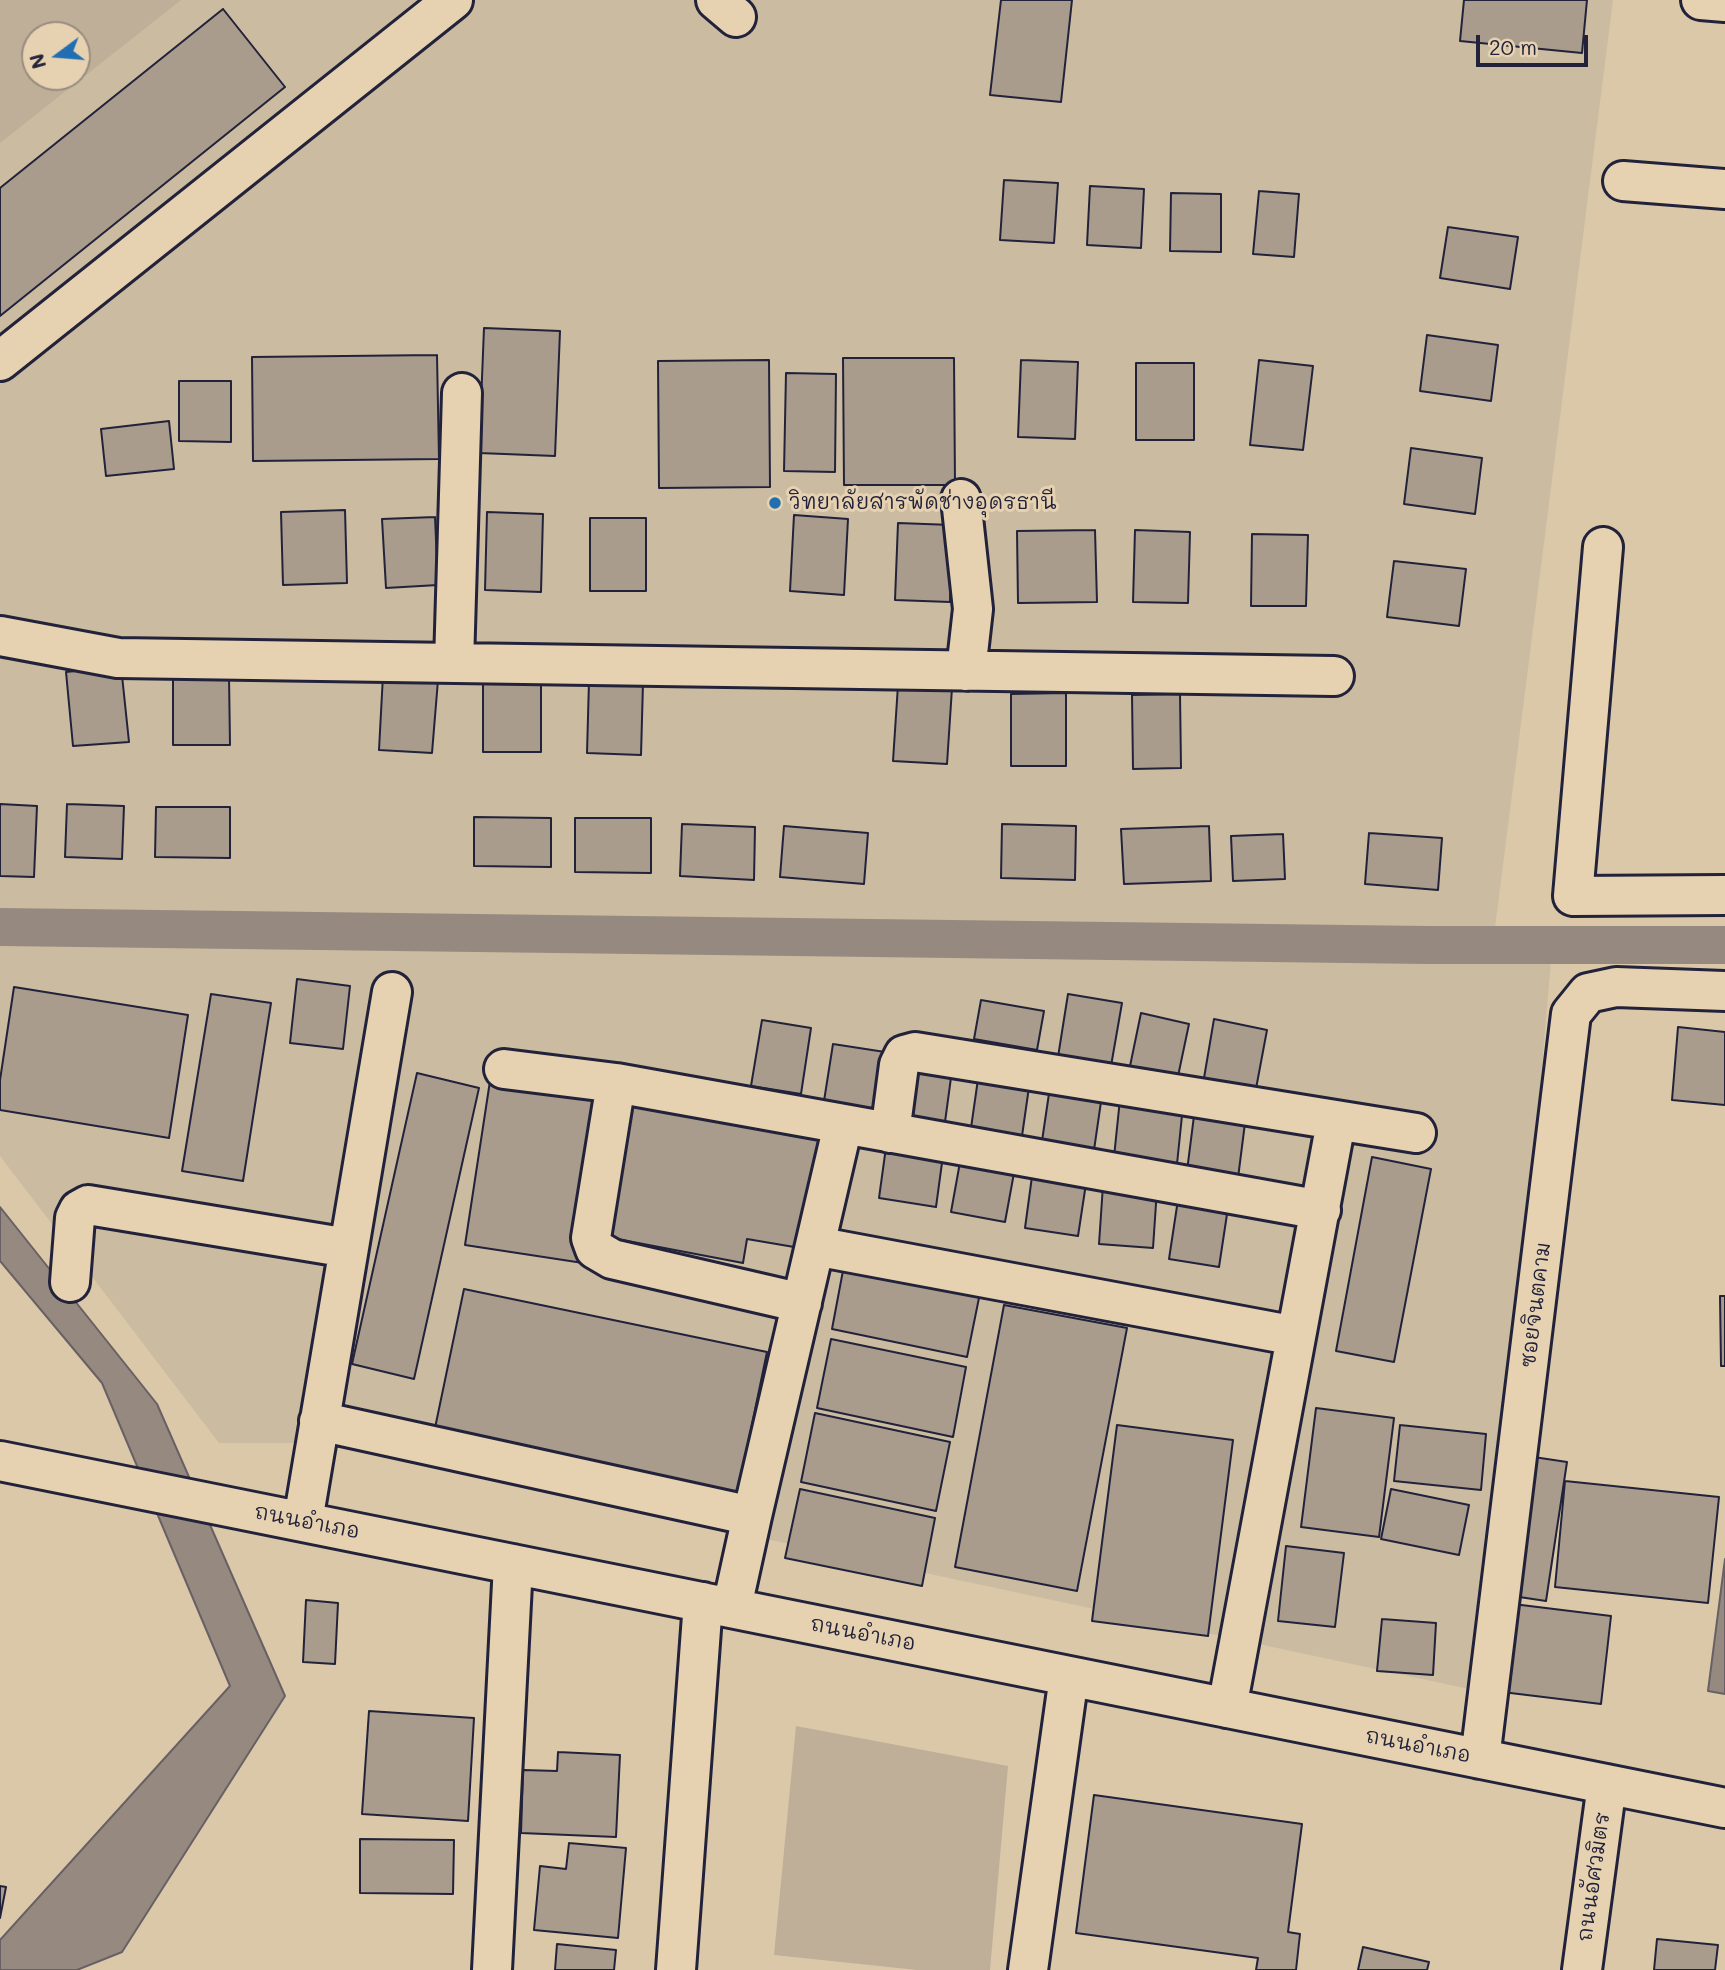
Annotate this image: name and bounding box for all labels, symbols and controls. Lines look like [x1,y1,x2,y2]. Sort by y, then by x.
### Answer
north arrow [21,21,91,91]
scale bar [1480,21,1592,65]
text: 20 m [1489,33,1537,60]
text: N [23,51,51,72]
place label: วิทยาลัยสารพัดช่างอุดรธานี [789,490,1057,516]
marker: วิทยาลัยสารพัดช่างอุดรธานี [767,495,783,511]
street label: ซอยจินตคาม [1516,1241,1556,1369]
street label: ถนนอำเภอ [252,1499,362,1545]
street label: ถนนอำเภอ [808,1611,918,1657]
street label: ถนนอำเภอ [1363,1723,1473,1769]
street label: ถนนอัศวมิตร [1572,1811,1616,1943]

